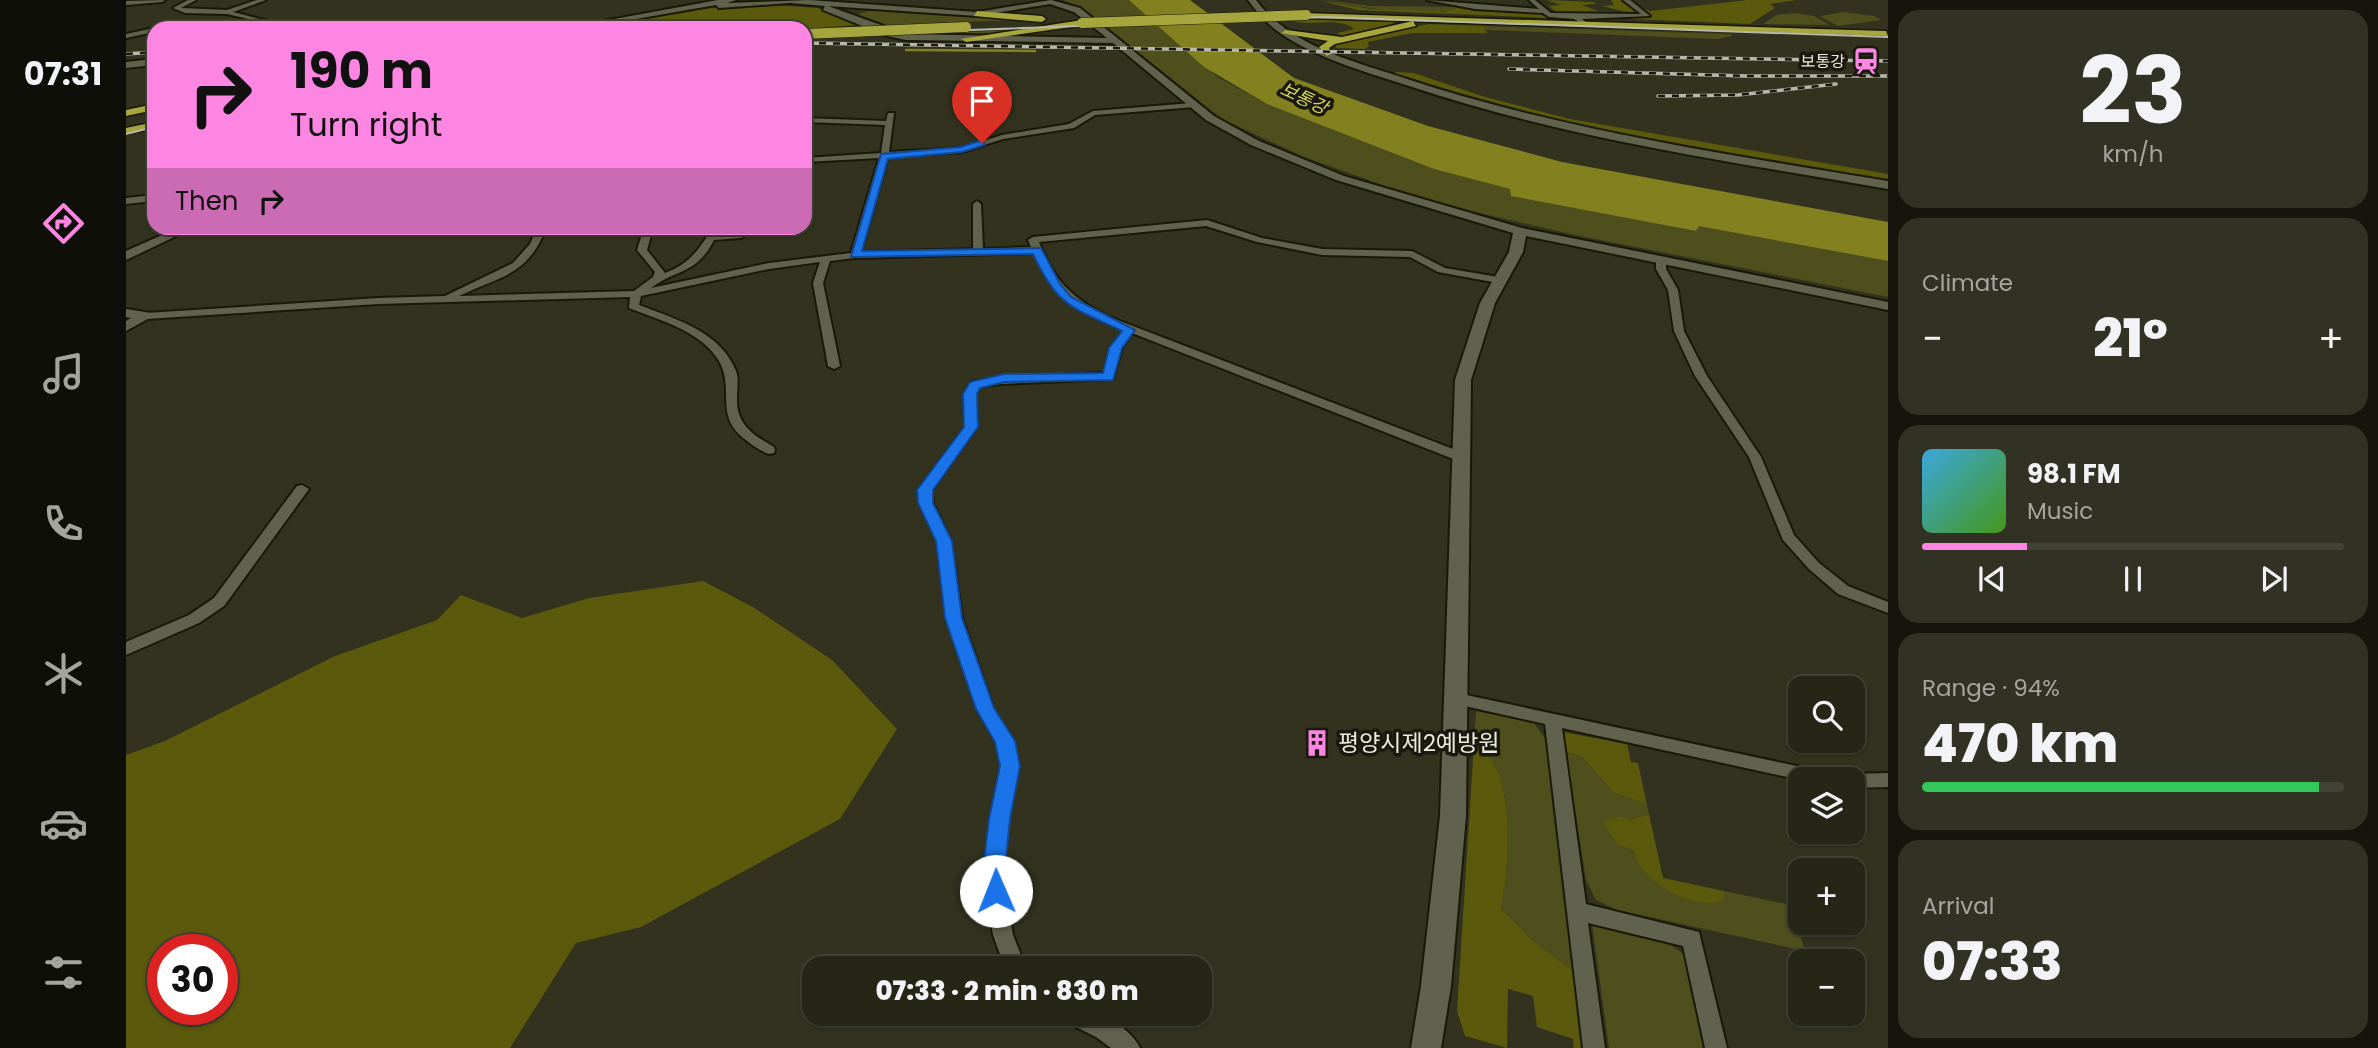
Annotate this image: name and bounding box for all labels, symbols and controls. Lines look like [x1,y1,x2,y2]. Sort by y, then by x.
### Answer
text: 23 [2079,27,2187,155]
text: 190 m [290,37,433,105]
station icon: 보통강 [1851,46,1881,76]
icon: right [175,49,266,140]
place label: 보통강 [1801,50,1845,73]
text: 07:31 [24,51,102,96]
pin [952,71,1012,143]
water label: 보통강 [1276,76,1334,121]
icon: arrive [963,82,1001,120]
text: Turn right [290,102,442,147]
text: km/h [2102,138,2164,170]
icon: right [252,182,290,220]
text: Then [175,183,238,219]
icon: directions [39,199,88,248]
text: Climate [1922,267,2013,299]
text: 21° [2093,302,2168,375]
text: − [1922,312,1943,365]
text: + [2318,312,2344,365]
icon: music [39,349,88,398]
text: 98.1 FM [2027,456,2121,492]
text: Music [2027,495,2093,527]
icon: phone [39,499,88,548]
icon: previous [1973,560,2011,598]
icon: pause [2114,560,2152,598]
icon: next [2255,560,2293,598]
icon: climate [39,649,88,698]
text: Range · 94% [1922,672,2060,704]
map controls [1788,676,1865,1026]
button: search [1788,676,1865,753]
text: 470 km [1922,707,2118,780]
place label: 평양시제2예방원 [1338,727,1499,759]
building icon: 평양시제2예방원 [1302,728,1332,758]
button: layers [1788,767,1865,844]
icon: car [39,799,88,848]
position arrow [959,854,1033,928]
button: + [1788,858,1865,935]
text: Arrival [1922,890,1994,922]
text: 07:33 [1922,925,2063,998]
speed limit sign: 30 [147,934,238,1025]
icon: filters [39,948,88,997]
button: − [1788,949,1865,1026]
text: 07:33 · 2 min · 830 m [876,973,1138,1009]

